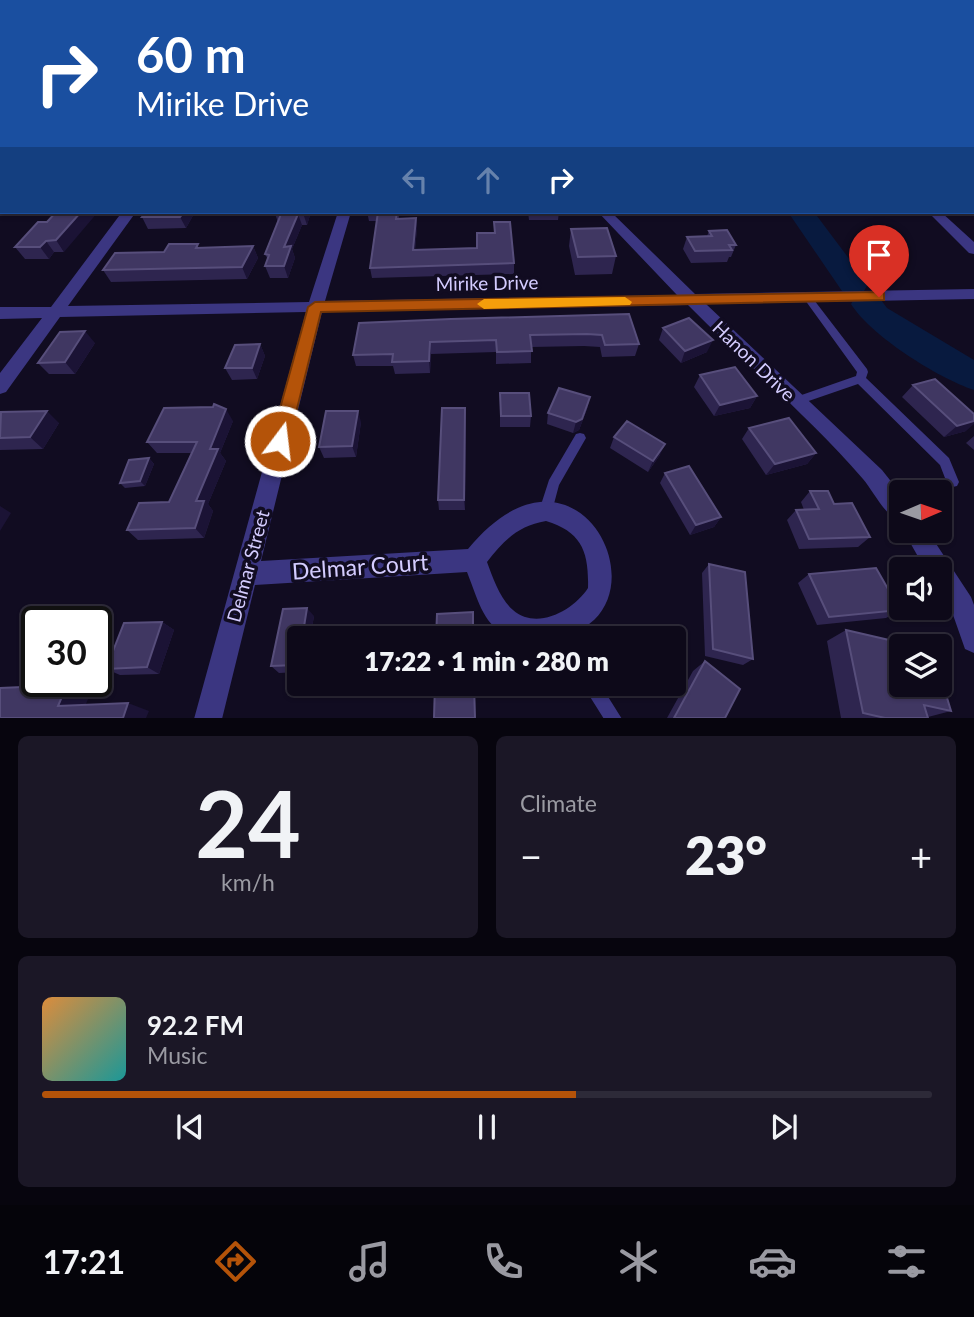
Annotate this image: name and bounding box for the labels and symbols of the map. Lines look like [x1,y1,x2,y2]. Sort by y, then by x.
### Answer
pin [849,225,909,297]
street label: Mirike Drive [435,270,539,295]
street label: Hanon Drive [708,316,800,406]
position arrow [243,404,317,478]
north arrow [889,480,952,542]
street label: Delmar Street [221,507,274,625]
street label: Delmar Court [291,547,430,585]
speed limit sign: 30 [21,606,112,697]

